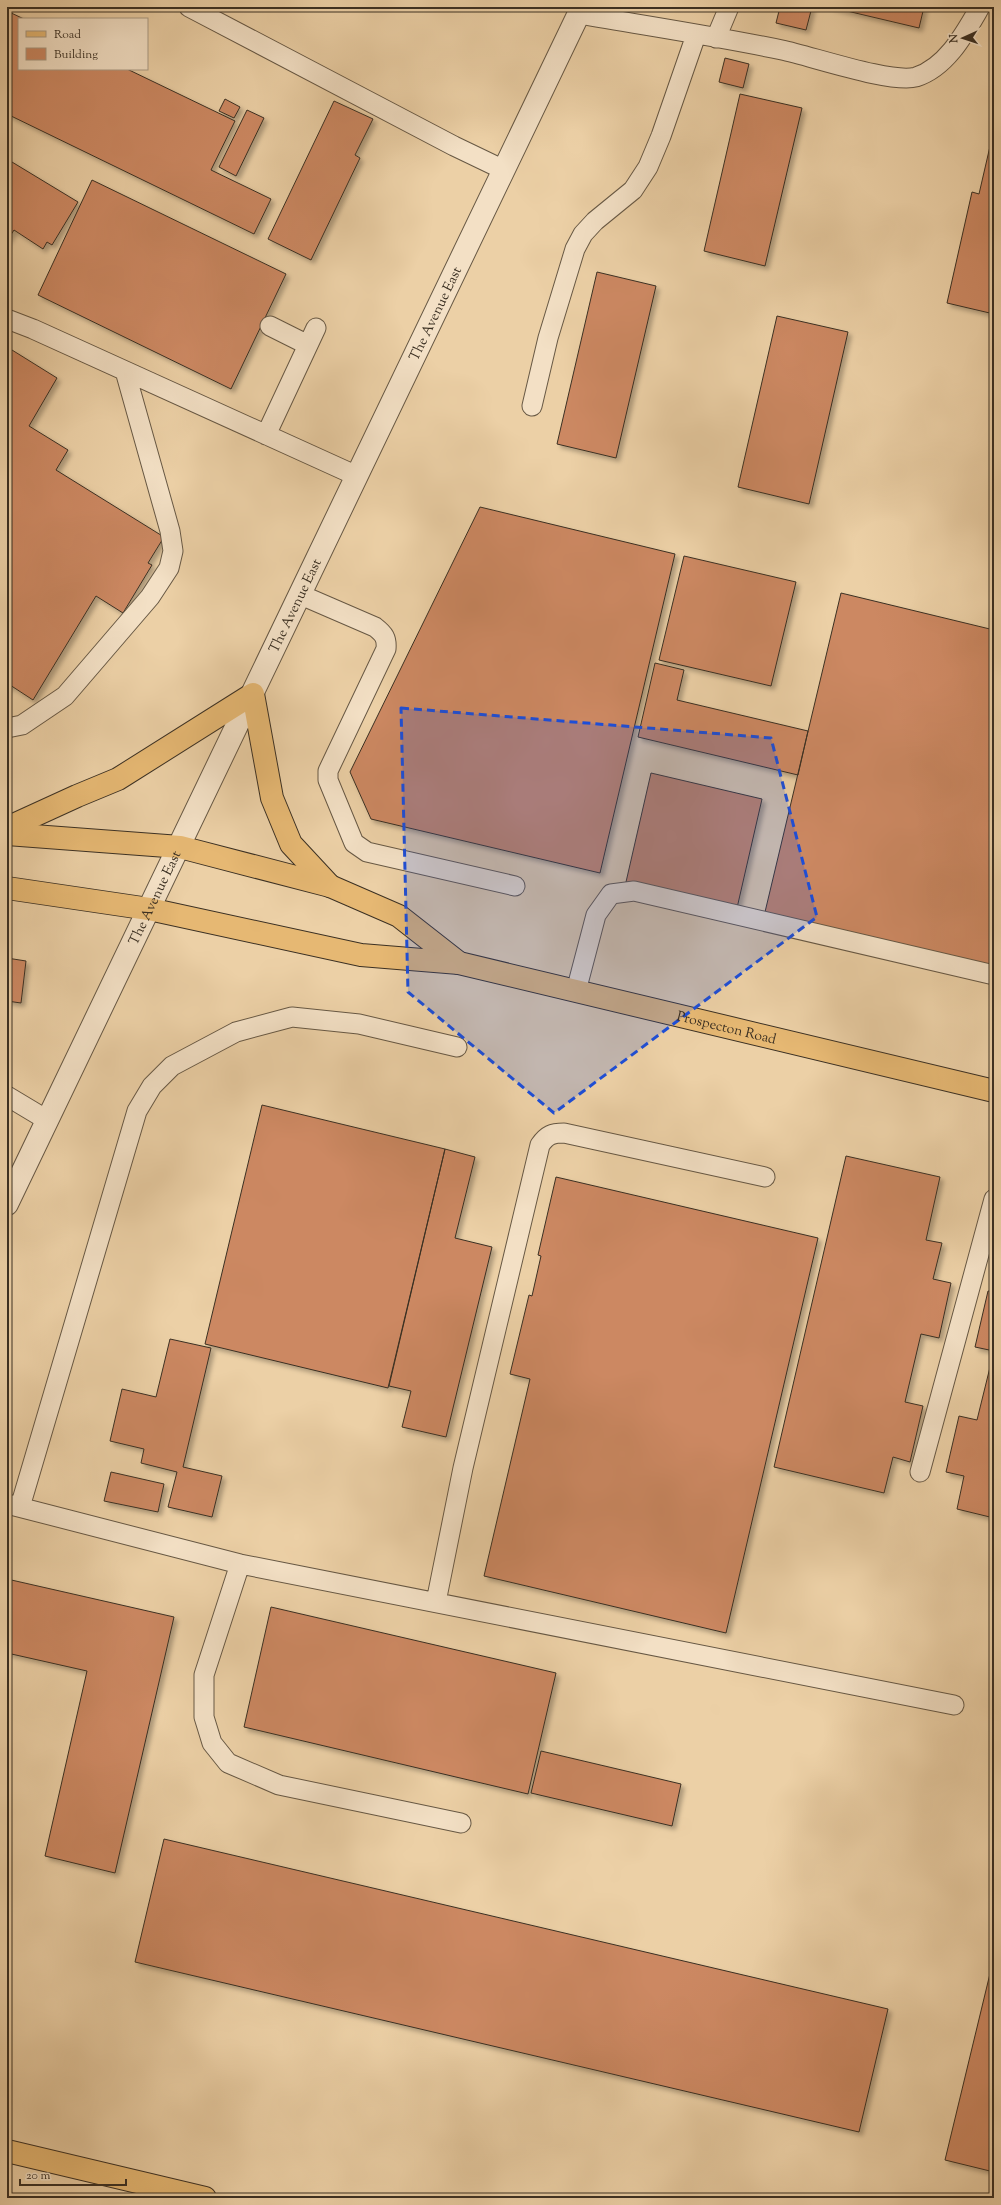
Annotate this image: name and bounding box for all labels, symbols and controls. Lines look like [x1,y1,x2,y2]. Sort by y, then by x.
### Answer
legend [18,18,148,70]
north arrow [943,18,983,58]
text: Road [54,26,81,44]
text: N [946,33,962,44]
text: Building [54,46,98,64]
street label: The Avenue East [405,264,468,365]
street label: The Avenue East [265,556,328,657]
street label: The Avenue East [125,848,187,949]
street label: Prospecton Road [674,1007,778,1051]
scale bar [20,2161,126,2187]
text: 20 m [26,2167,51,2185]

